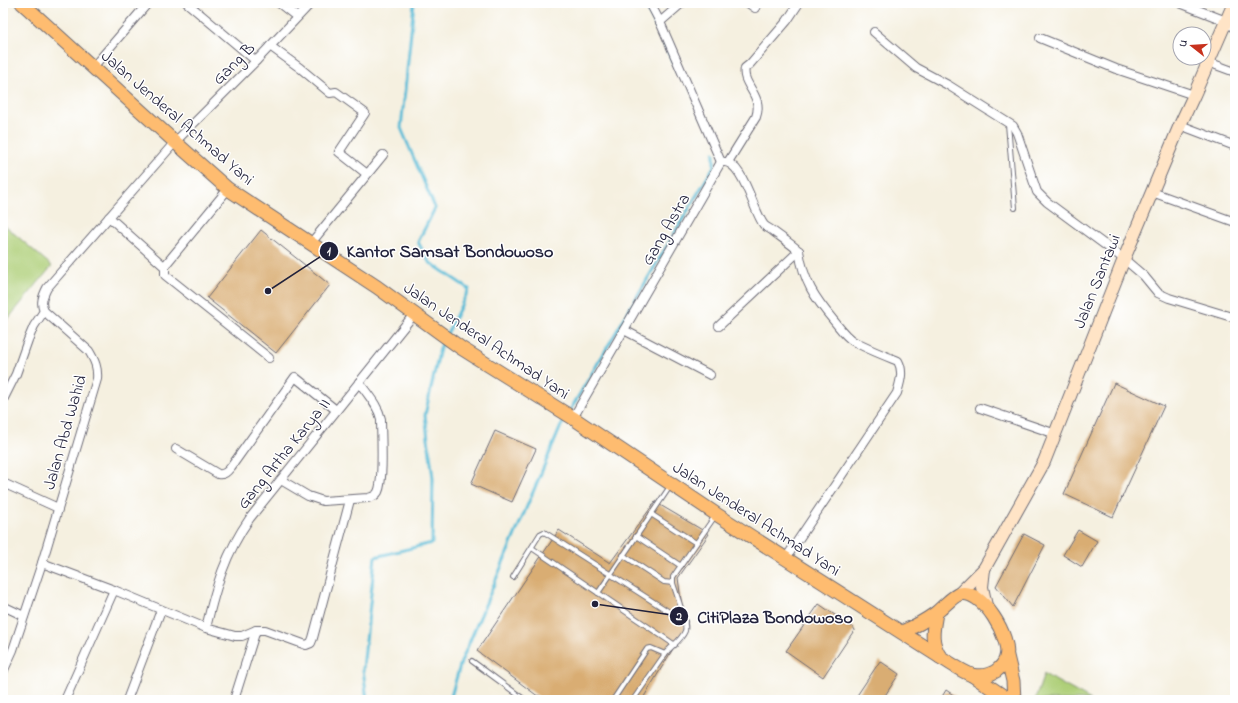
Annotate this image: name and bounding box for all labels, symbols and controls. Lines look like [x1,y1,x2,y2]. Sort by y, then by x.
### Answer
north arrow [1172,26,1212,66]
street label: Gang B [207,37,263,93]
text: U [1175,38,1192,49]
street label: Jalan Jenderal Achmad Yani [95,44,259,192]
street label: Gang Astra [636,189,699,271]
street label: Jalan Santawi [1067,231,1128,332]
callout: Kantor Samsat Bondowoso [319,236,562,266]
text: Kantor Samsat Bondowoso [347,240,553,266]
text: 1 [327,243,331,261]
street label: Jalan Jenderal Achmad Yani [398,276,574,406]
street label: Jalan Abd Wahid [37,372,94,493]
street label: Gang Artha Karya II [231,393,338,516]
street label: Jalan Jenderal Achmad Yani [667,455,845,583]
callout: CitiPlaza Bondowoso [669,601,860,631]
text: CitiPlaza Bondowoso [697,606,853,632]
text: 2 [675,608,682,626]

